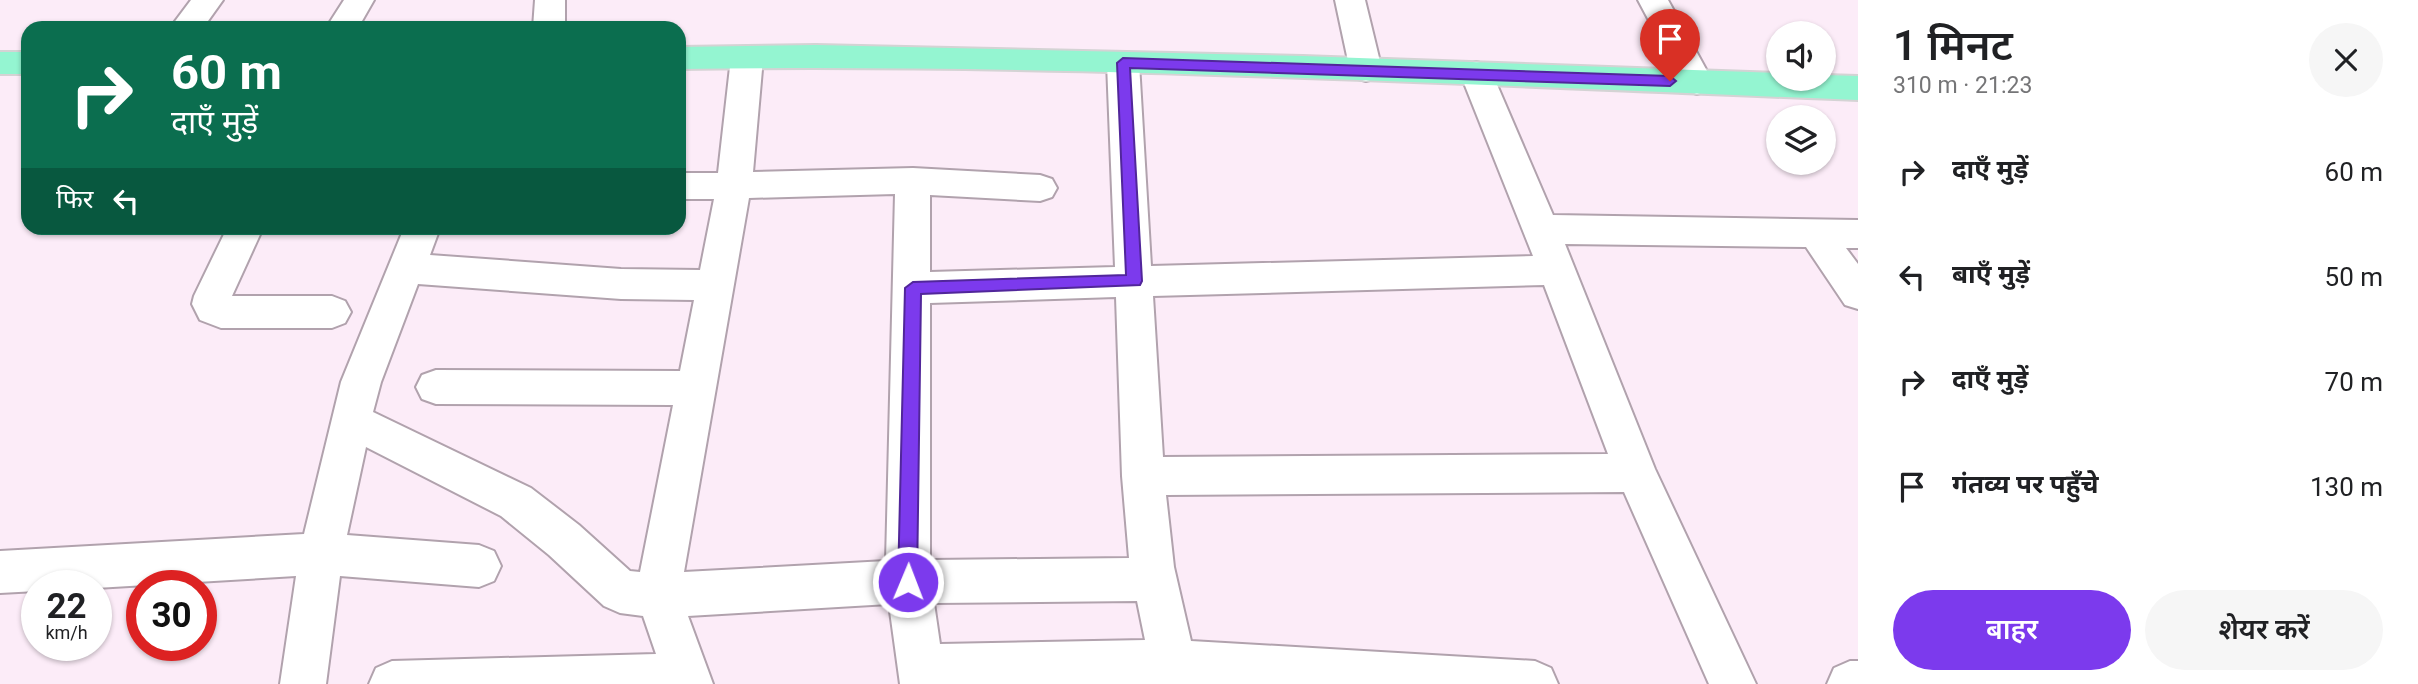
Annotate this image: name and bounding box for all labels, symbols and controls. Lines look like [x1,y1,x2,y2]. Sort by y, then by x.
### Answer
pin [1640,9,1700,81]
icon: arrive [1651,20,1689,58]
map controls [1766,21,1836,175]
button: sound [1766,21,1836,91]
text: 1 मिनट [1893,21,2013,70]
button: close [2309,23,2383,97]
text: 60 m [171,44,282,101]
icon: right [56,49,147,140]
text: 310 m · 21:23 [1893,72,2032,99]
text: दाएँ मुड़ें [171,103,258,141]
button: layers [1766,105,1836,175]
icon: right [1893,153,1931,191]
text: दाएँ मुड़ें [1952,154,2028,184]
text: 60 m [2325,157,2383,187]
icon: left [107,182,145,220]
text: फिर [56,184,93,214]
icon: left [1893,258,1931,296]
text: बाएँ मुड़ें [1952,259,2030,289]
text: 50 m [2325,262,2383,292]
icon: right [1893,363,1931,401]
text: दाएँ मुड़ें [1952,364,2028,394]
text: 70 m [2325,367,2383,397]
icon: arrive [1893,468,1931,506]
text: गंतव्य पर पहुँचे [1952,469,2099,499]
text: 130 m [2310,472,2383,502]
position arrow [871,545,945,619]
speed limit sign: 30 [126,570,217,661]
text: 22 [46,586,87,627]
button: बाहर [1893,590,2131,670]
button: शेयर करें [2145,590,2383,670]
text: km/h [45,622,88,643]

